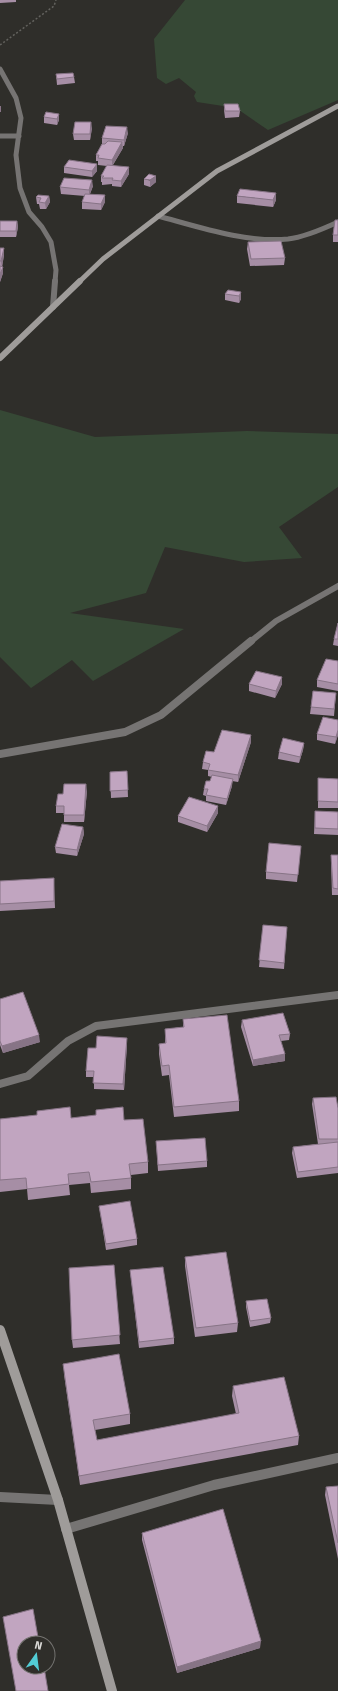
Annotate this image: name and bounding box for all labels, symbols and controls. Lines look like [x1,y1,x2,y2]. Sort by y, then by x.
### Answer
north arrow [16,1635,56,1675]
text: N [33,1639,43,1653]

